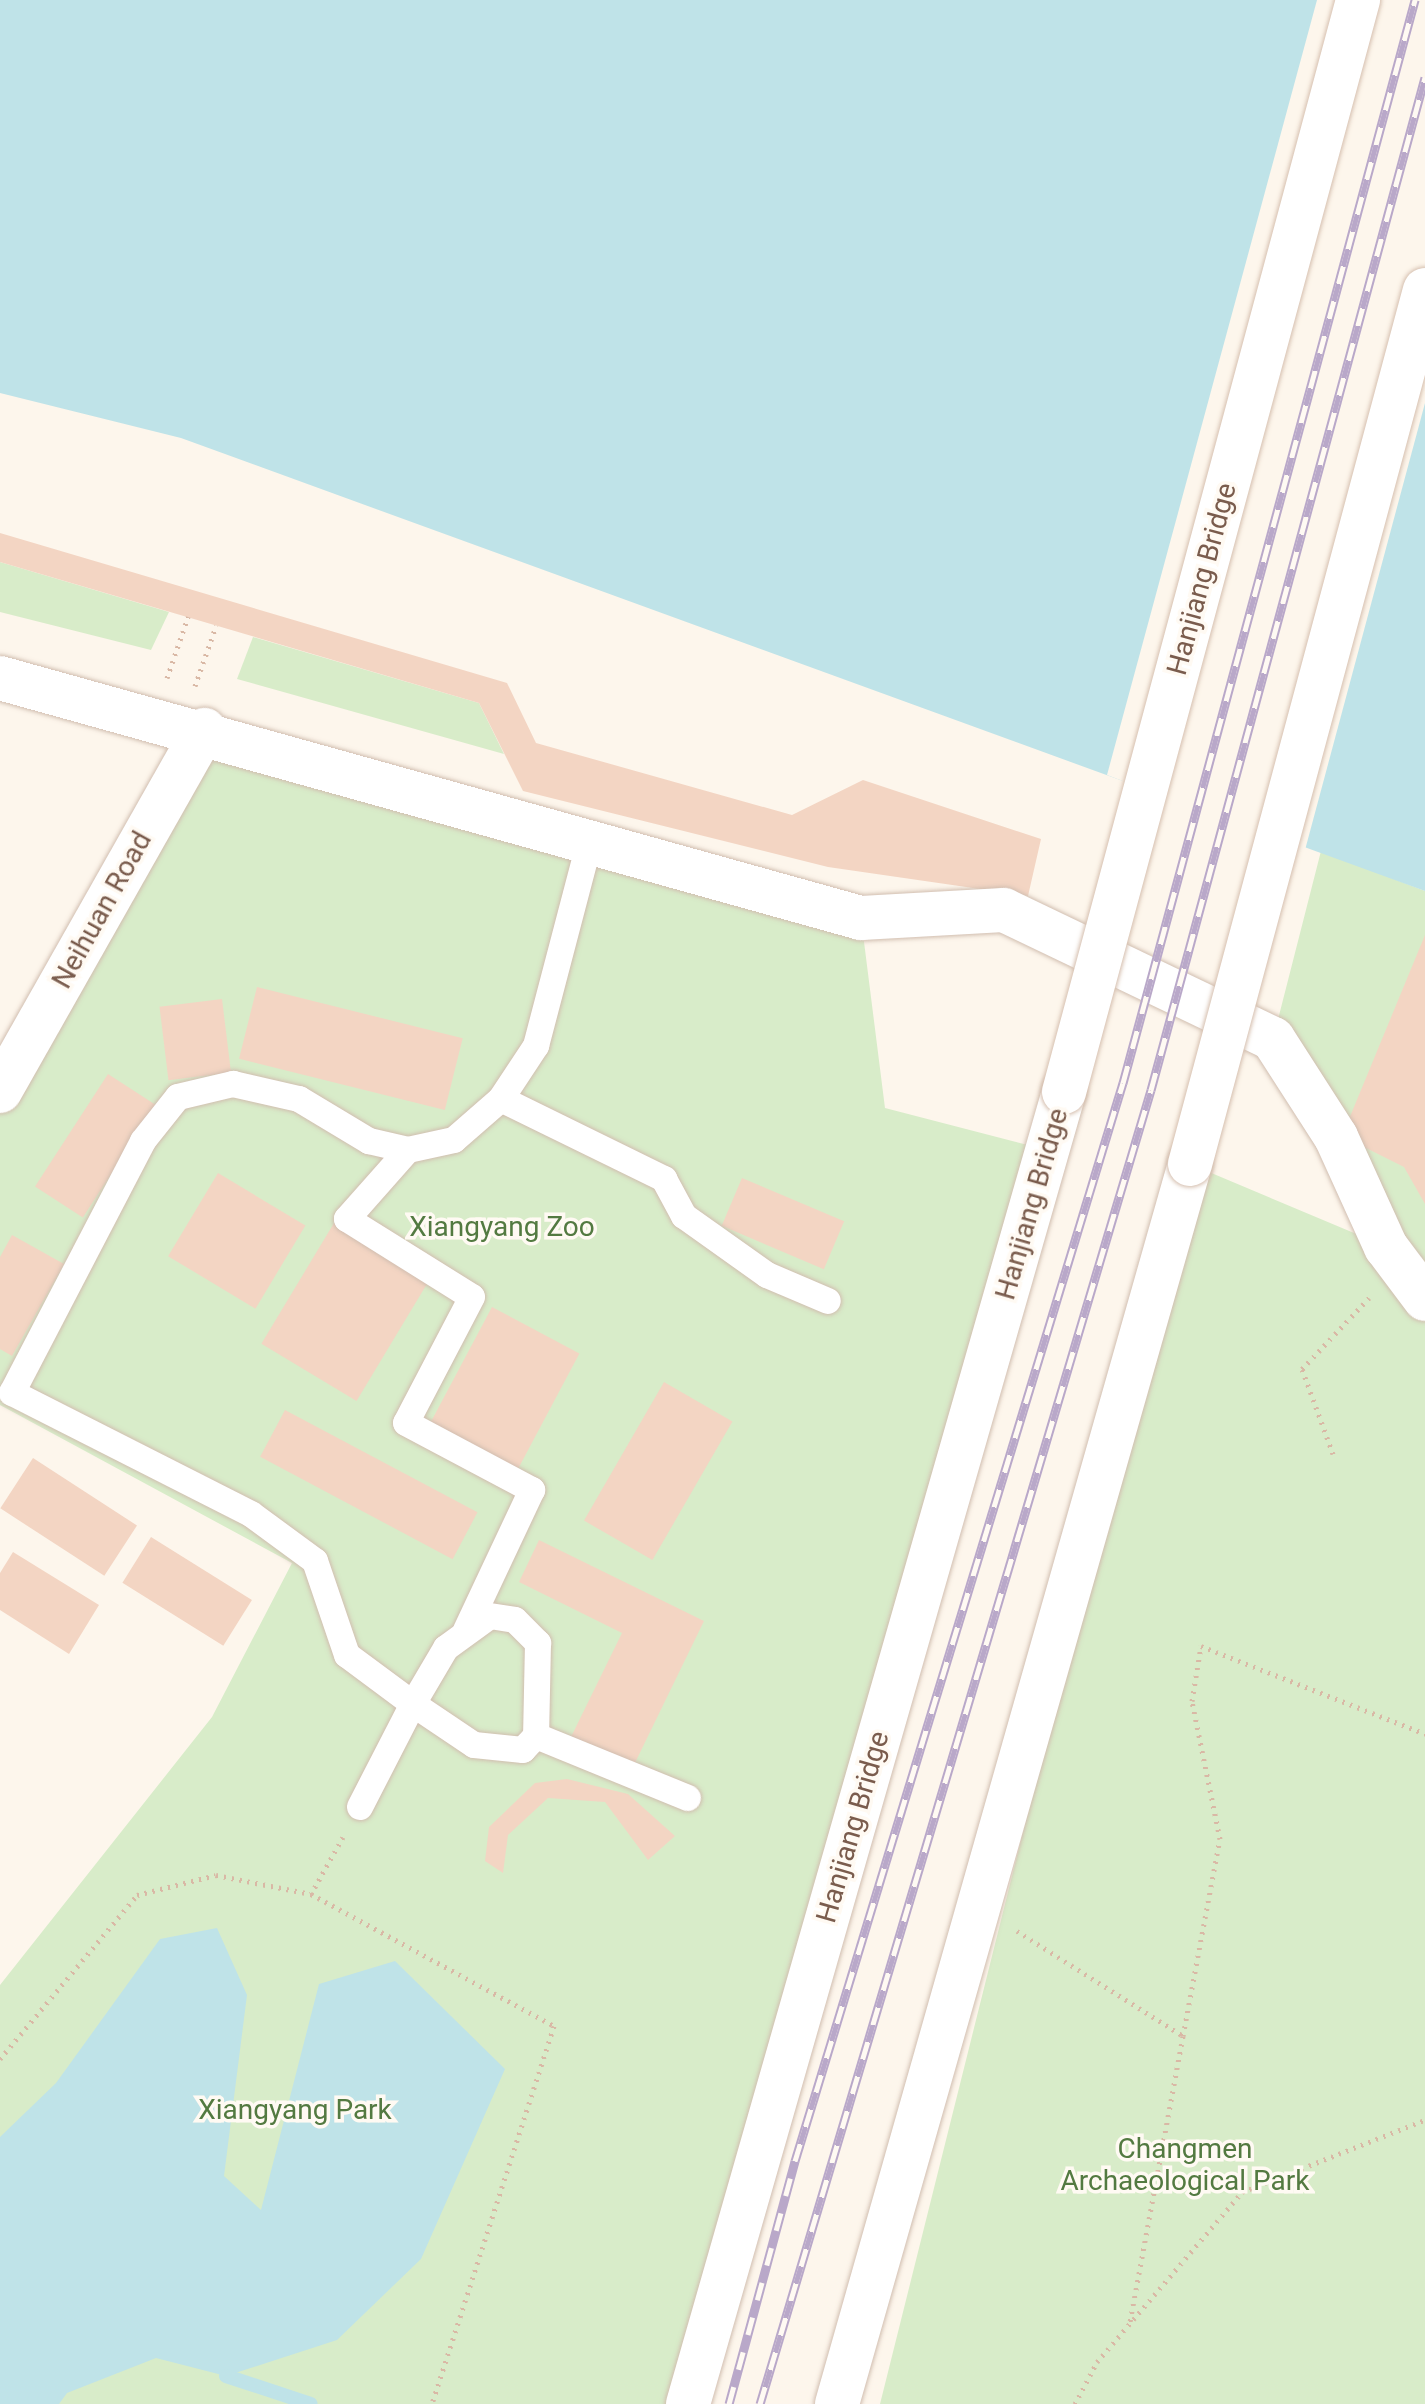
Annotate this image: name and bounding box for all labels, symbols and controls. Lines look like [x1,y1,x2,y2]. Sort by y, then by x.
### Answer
street label: Hanjiang Bridge [1160,479,1244,679]
street label: Neihuan Road [45,826,159,994]
street label: Hanjiang Bridge [989,1104,1075,1304]
park label: Xiangyang Zoo [409,1210,595,1244]
street label: Hanjiang Bridge [810,1727,896,1927]
park label: Xiangyang Park [198,2093,392,2127]
park label: Changmen Archaeological Park [1061,2132,1309,2198]

